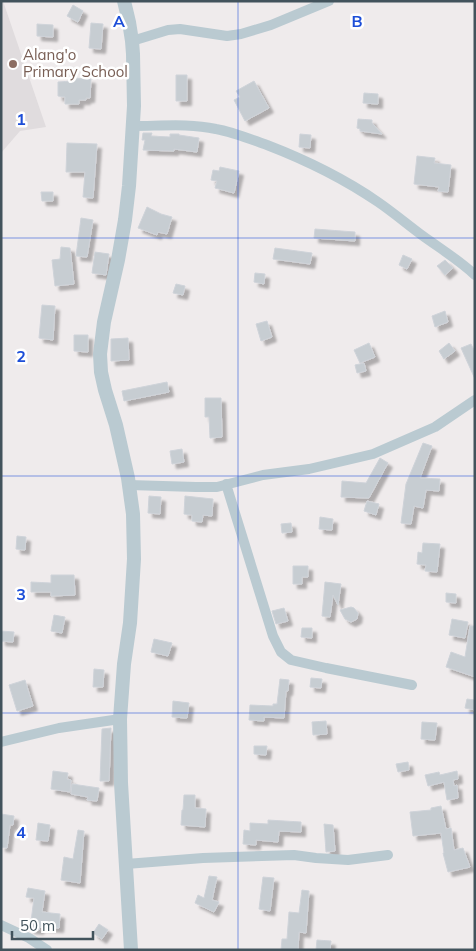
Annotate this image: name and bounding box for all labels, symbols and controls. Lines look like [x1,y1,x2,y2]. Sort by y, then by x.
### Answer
text: A [113,11,125,31]
text: B [351,11,363,31]
place label: Alang'o Primary School [23,45,128,81]
marker: Alang'o Primary School [7,58,19,70]
text: 1 [16,109,26,129]
text: 2 [16,346,26,366]
text: 3 [16,584,26,604]
text: 4 [16,822,26,842]
scale bar [12,908,94,940]
text: 50 m [20,916,55,935]

